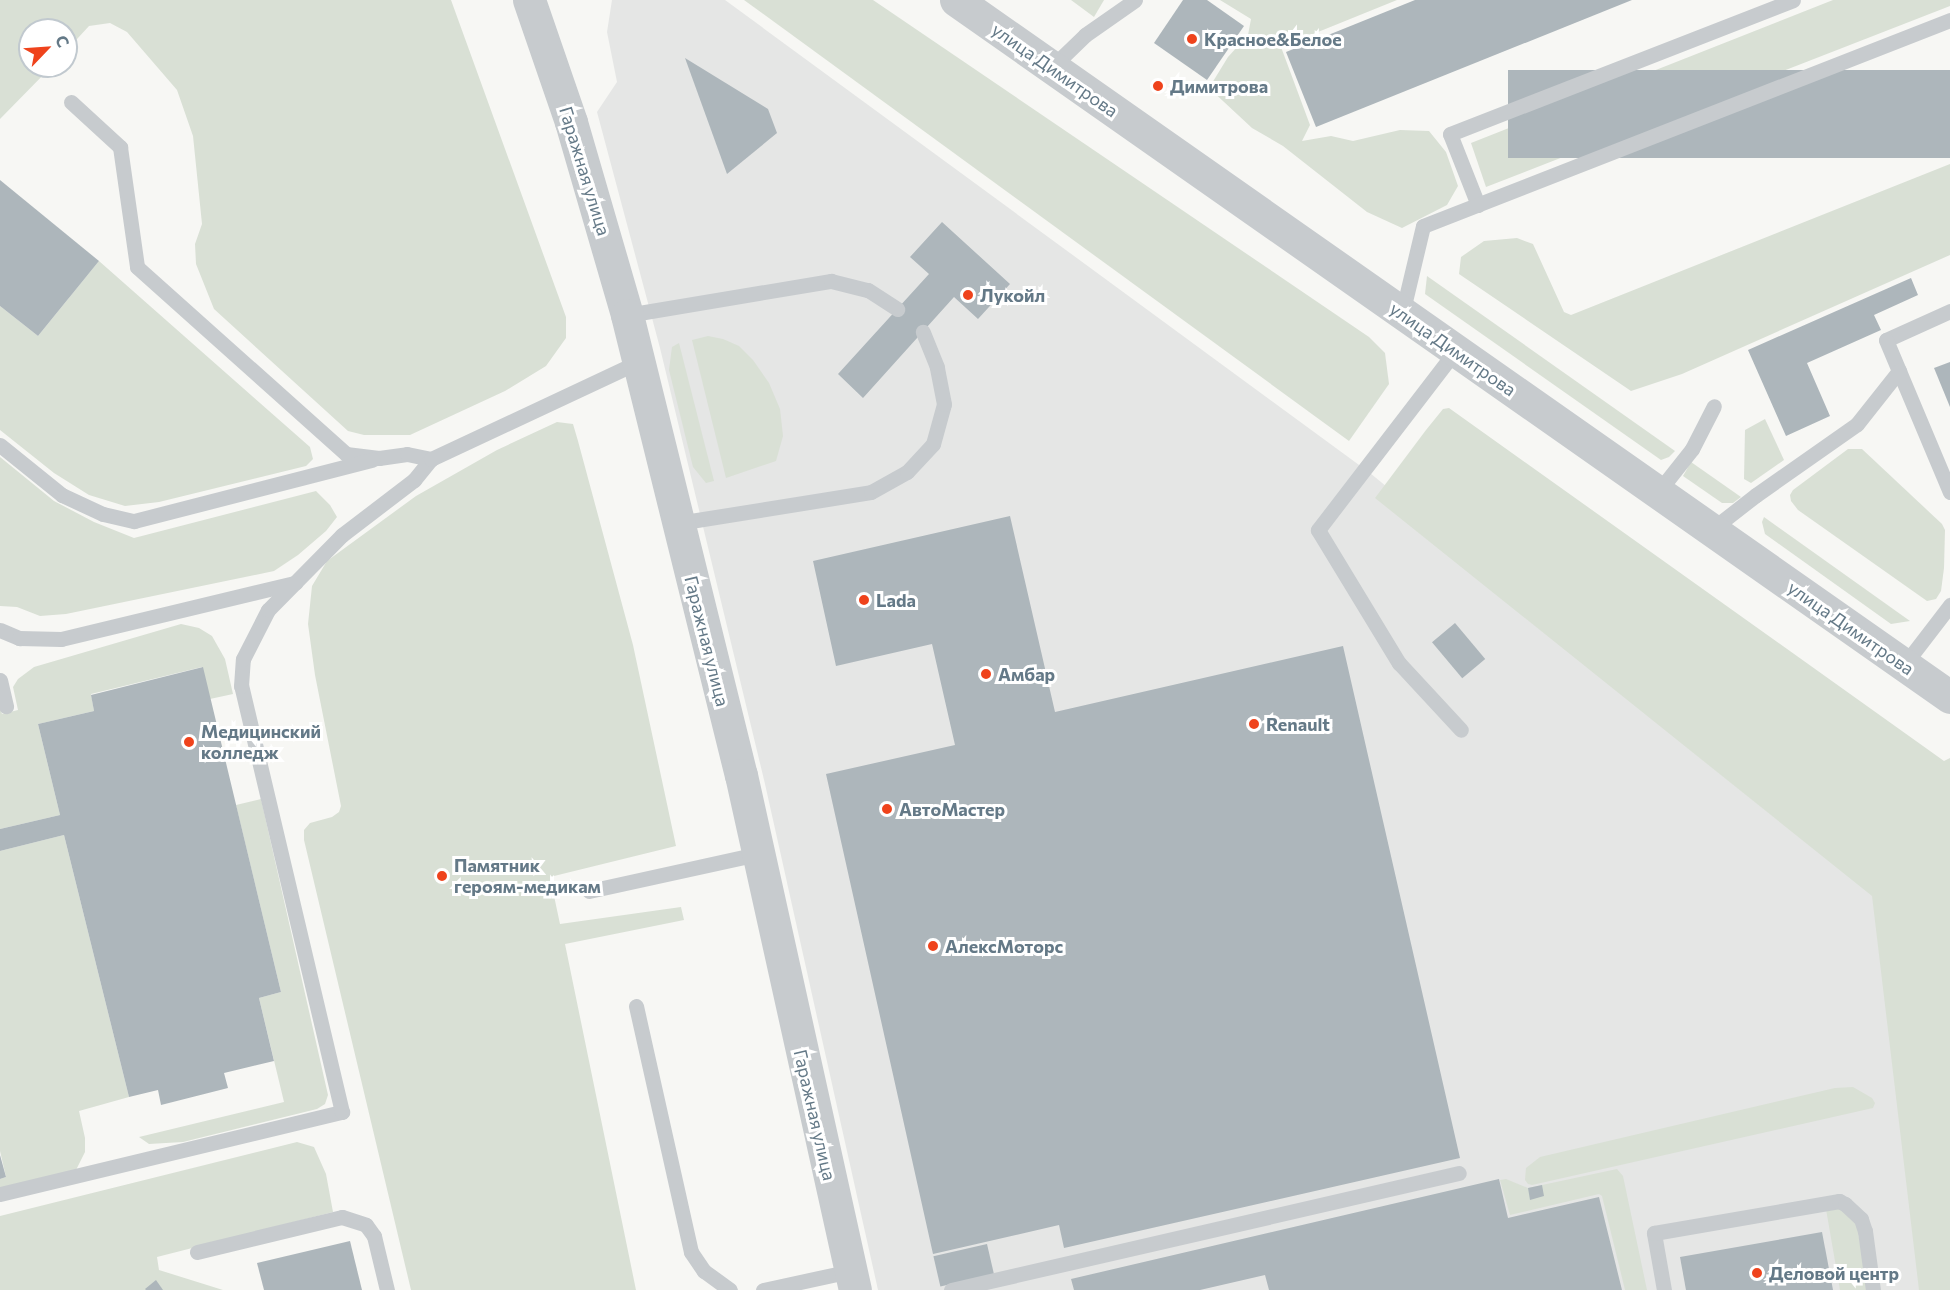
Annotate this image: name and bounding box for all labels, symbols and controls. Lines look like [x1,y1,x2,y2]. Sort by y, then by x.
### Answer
north arrow [18,18,78,78]
street label: улица Димитрова [988,18,1122,122]
place label: Красное&Белое [1204,28,1342,50]
text: С [52,32,74,50]
marker: Красное&Белое [1185,32,1199,46]
place label: Димитрова [1170,75,1268,97]
marker: Димитрова [1151,79,1165,93]
street label: Гаражная улица [555,104,615,238]
place label: Лукойл [980,284,1045,306]
marker: Лукойл [961,288,975,302]
street label: улица Димитрова [1386,297,1520,401]
street label: Гаражная улица [680,573,734,709]
street label: улица Димитрова [1784,576,1918,680]
place label: Lada [876,589,916,611]
marker: Lada [857,593,871,607]
place label: Амбар [998,663,1055,685]
marker: Амбар [979,667,993,681]
place label: Renault [1266,713,1330,735]
marker: Renault [1247,717,1261,731]
place label: Медицинский колледж [201,721,321,764]
marker: Медицинский колледж [182,735,196,749]
place label: АвтоМастер [899,798,1005,820]
marker: АвтоМастер [880,802,894,816]
place label: Памятник героям-медикам [454,855,601,898]
marker: Памятник героям-медикам [435,869,449,883]
place label: АлексМоторс [945,935,1063,957]
marker: АлексМоторс [926,939,940,953]
street label: Гаражная улица [789,1047,841,1183]
place label: Деловой центр [1769,1262,1899,1284]
marker: Деловой центр [1750,1266,1764,1280]

